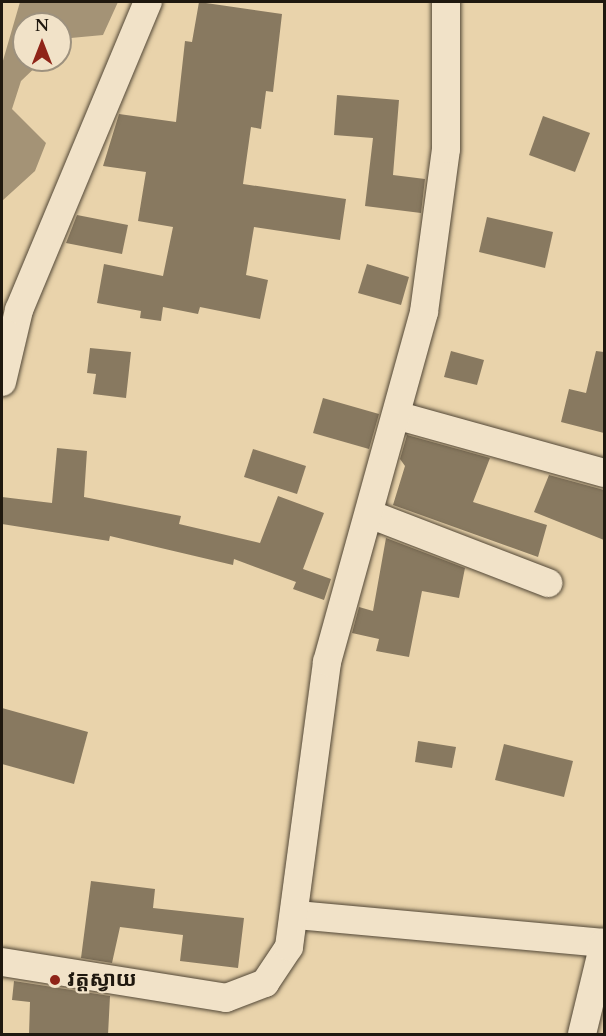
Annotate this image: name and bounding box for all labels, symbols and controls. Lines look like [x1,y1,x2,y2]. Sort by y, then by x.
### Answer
north arrow [12,12,72,72]
text: N [35,15,49,37]
place label: វត្តស្វាយ [67,967,137,993]
marker: វត្តស្វាយ [48,973,62,987]

